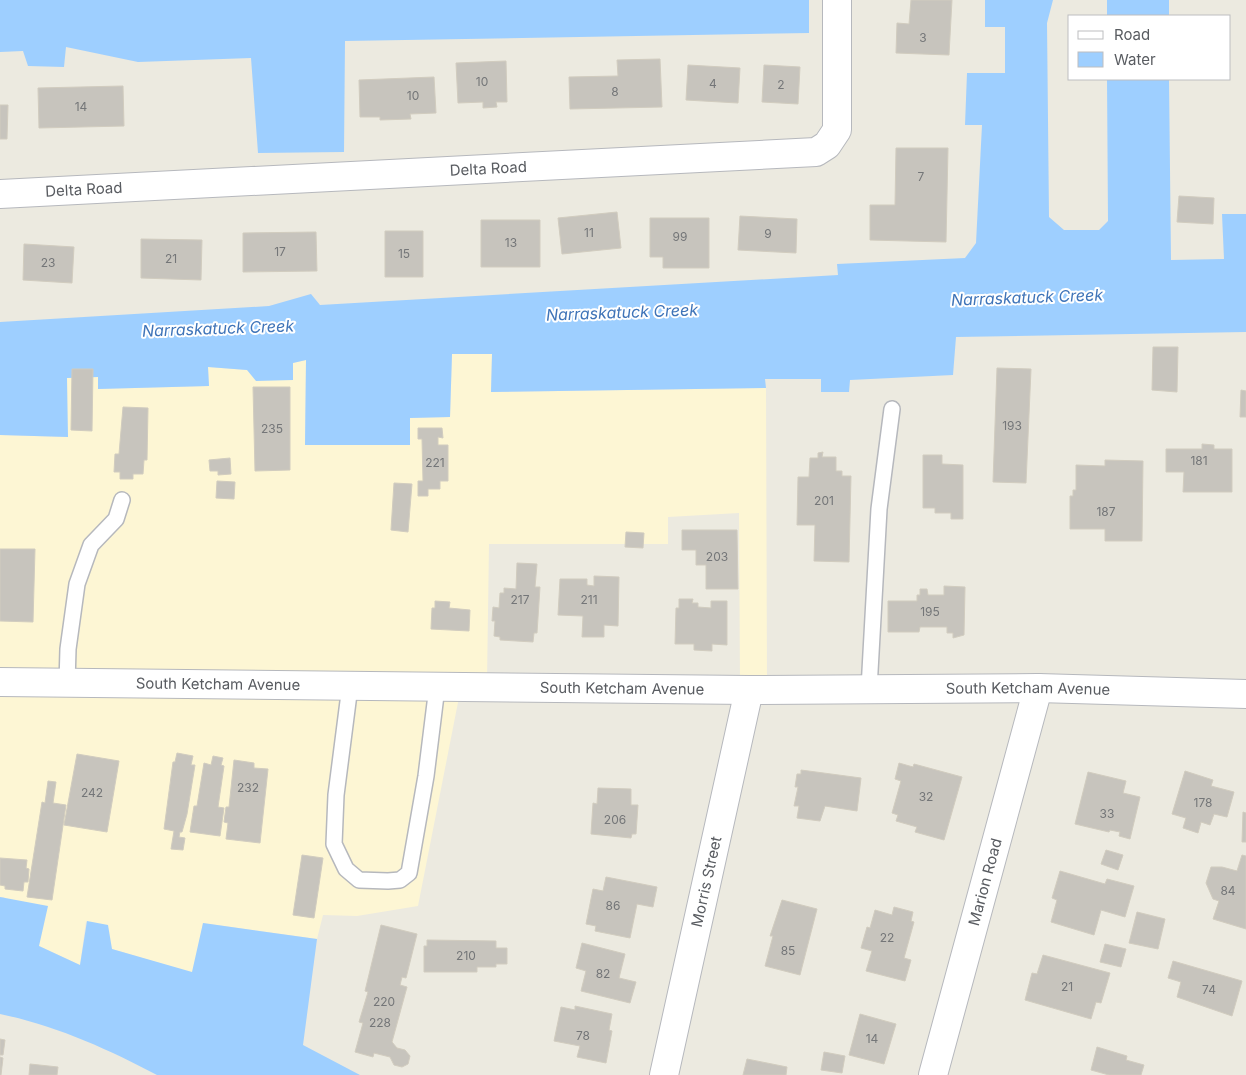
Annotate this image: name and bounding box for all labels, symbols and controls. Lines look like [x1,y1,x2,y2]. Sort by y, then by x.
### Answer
legend [1068,15,1231,80]
text: Road [1114,25,1150,44]
house number: 3 [919,30,927,45]
text: Water [1114,50,1156,69]
house number: 10 [476,74,488,89]
house number: 4 [709,76,717,91]
house number: 2 [777,77,785,92]
house number: 8 [611,84,619,99]
house number: 10 [407,88,419,103]
house number: 14 [75,99,88,114]
street label: Delta Road [449,157,527,180]
house number: 7 [918,169,925,184]
street label: Delta Road [45,178,123,201]
house number: 11 [584,225,594,240]
house number: 9 [764,226,772,241]
house number: 99 [673,229,687,244]
house number: 13 [505,235,517,250]
house number: 17 [274,244,286,259]
house number: 15 [398,246,410,261]
house number: 21 [165,251,177,266]
house number: 23 [41,255,55,270]
water label: Narraskatuck Creek [951,284,1104,310]
water label: Narraskatuck Creek [546,299,699,325]
water label: Narraskatuck Creek [142,315,295,341]
house number: 193 [1002,418,1022,433]
house number: 235 [261,421,283,436]
house number: 181 [1190,453,1208,468]
house number: 221 [425,455,445,470]
house number: 201 [814,493,834,508]
house number: 187 [1096,504,1116,519]
house number: 203 [706,549,728,564]
house number: 217 [511,592,530,607]
house number: 211 [580,592,598,607]
house number: 195 [920,604,940,619]
street label: South Ketcham Avenue [136,673,300,694]
street label: South Ketcham Avenue [540,678,704,699]
street label: South Ketcham Avenue [946,678,1110,699]
house number: 232 [237,780,259,795]
house number: 242 [81,785,103,800]
house number: 32 [919,789,933,804]
house number: 178 [1194,795,1212,810]
house number: 33 [1100,806,1114,821]
house number: 206 [604,812,626,827]
street label: Morris Street [687,834,725,929]
street label: Marion Road [964,836,1006,928]
house number: 84 [1220,883,1236,898]
house number: 86 [606,898,620,913]
house number: 22 [880,930,894,945]
house number: 85 [781,943,795,958]
house number: 210 [456,948,476,963]
house number: 82 [596,966,610,981]
house number: 21 [1061,979,1073,994]
house number: 74 [1202,982,1216,997]
house number: 220 [373,994,395,1009]
house number: 228 [369,1015,391,1030]
house number: 78 [576,1028,590,1043]
house number: 14 [866,1031,879,1046]

